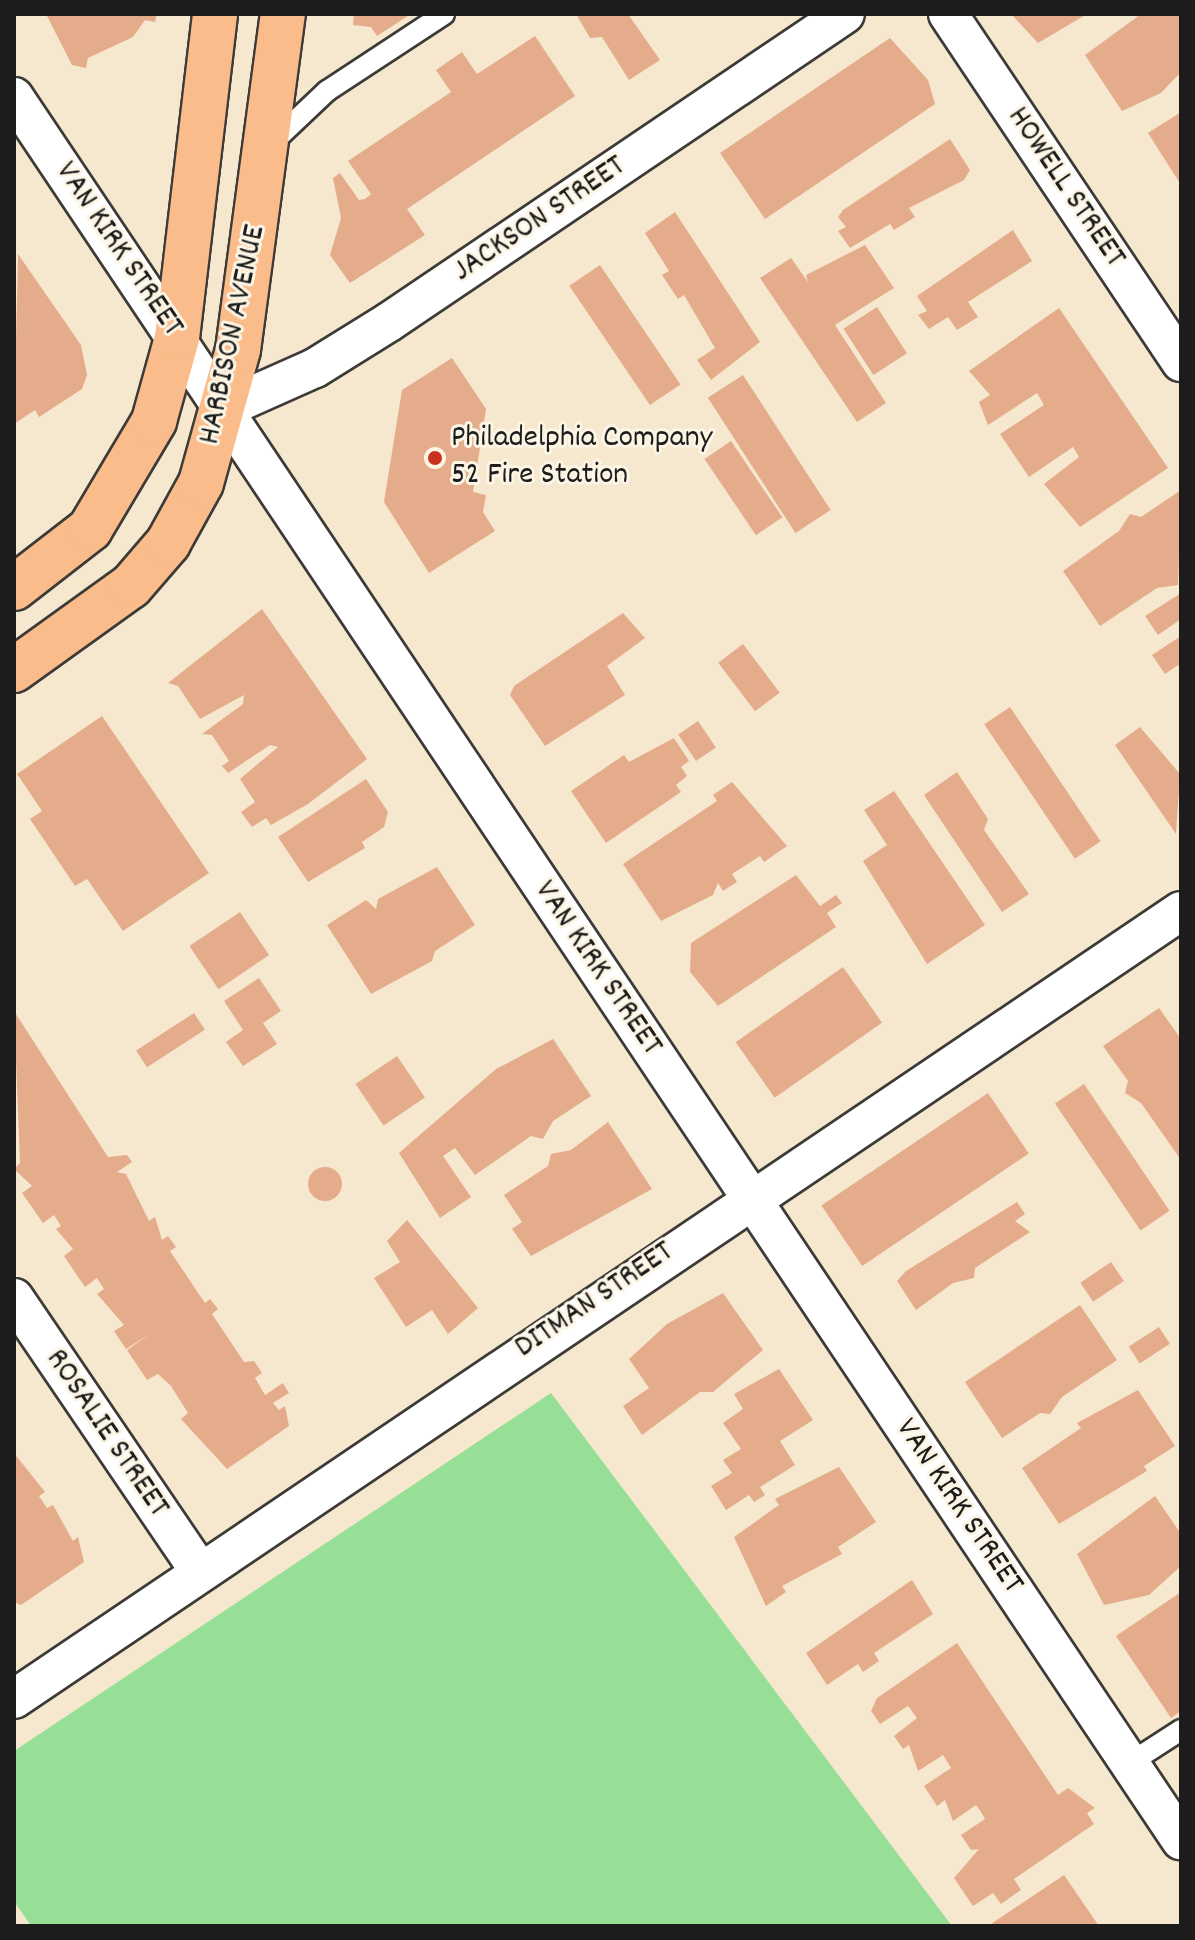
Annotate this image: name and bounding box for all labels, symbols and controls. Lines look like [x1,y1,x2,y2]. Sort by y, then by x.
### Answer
street label: HOWELL STREET [997,100,1133,276]
street label: JACKSON STREET [446,148,634,292]
street label: VAN KIRK STREET [45,155,191,345]
street label: HARBISON AVENUE [192,222,276,448]
place label: Philadelphia Company 52 Fire Station [451,421,713,496]
marker: Philadelphia Company 52 Fire Station [426,449,444,467]
street label: VAN KIRK STREET [524,874,670,1064]
street label: DITMAN STREET [508,1234,682,1368]
street label: ROSALIE STREET [36,1343,176,1525]
street label: VAN KIRK STREET [885,1412,1031,1602]

